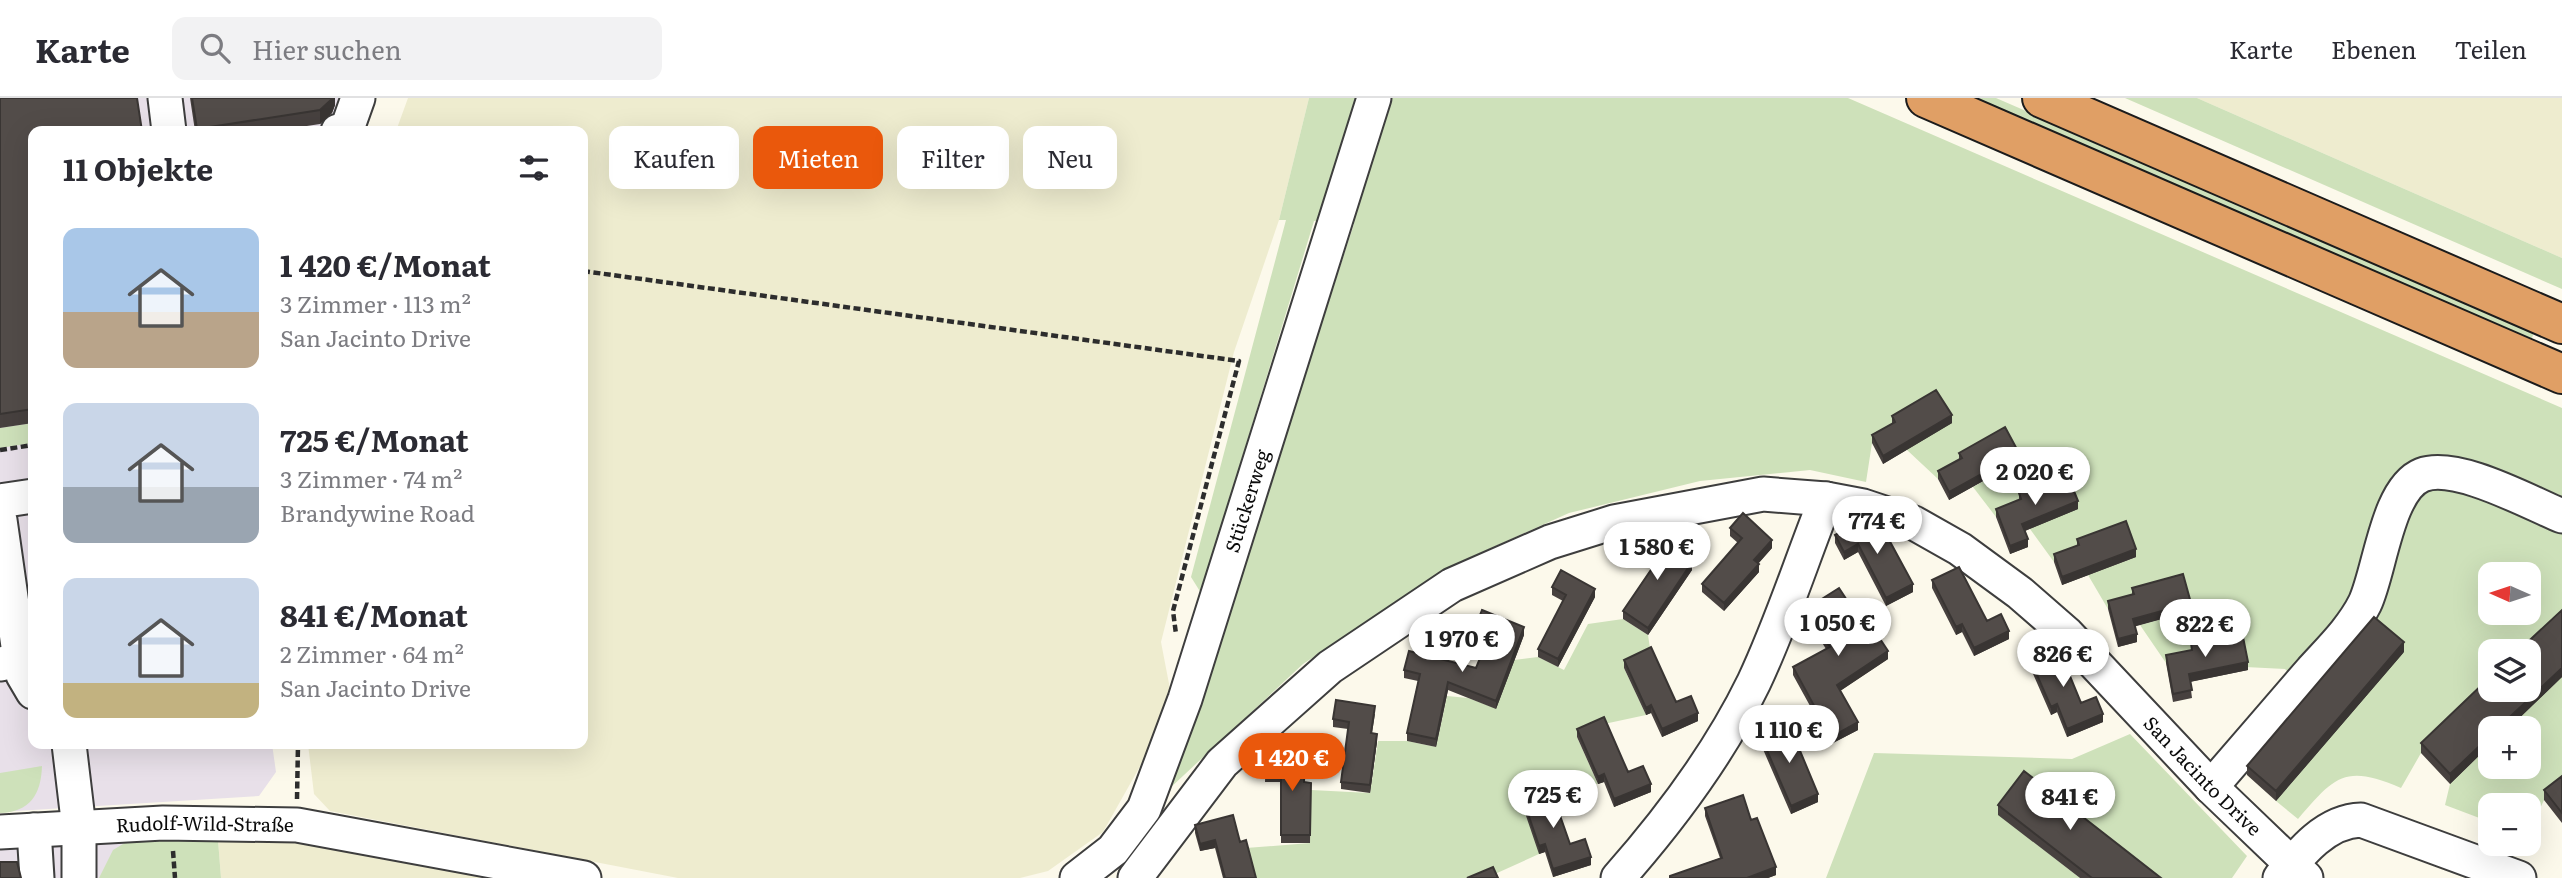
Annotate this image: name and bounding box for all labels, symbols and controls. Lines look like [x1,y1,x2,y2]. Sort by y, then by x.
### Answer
search box [172,17,662,80]
text: Karte [35,24,130,73]
icon: search [196,29,234,67]
text: Hier suchen [252,29,402,68]
text: Karte [2229,31,2293,66]
text: Ebenen [2331,31,2417,66]
text: Teilen [2455,31,2527,66]
chip: Kaufen [609,126,739,189]
chip: Mieten [753,126,883,189]
chip: Filter [897,126,1009,189]
chip: Neu [1023,126,1117,189]
text: 11 Objekte [63,146,213,190]
icon: filters [515,149,553,187]
text: 1 420 €/Monat [280,242,491,286]
icon: home [119,256,203,340]
text: 3 Zimmer · 113 m² [280,286,471,320]
text: San Jacinto Drive [280,320,471,354]
text: 725 €/Monat [280,417,469,461]
icon: home [119,431,203,515]
street label: Stückerweg [1217,445,1276,556]
pin: 2 020 € [1970,448,2100,507]
text: 2 020 € [1996,453,2074,487]
text: 3 Zimmer · 74 m² [280,461,462,495]
text: Brandywine Road [280,495,475,529]
pin: 774 € [1828,496,1926,556]
text: 774 € [1848,502,1906,536]
pin: 1 580 € [1592,522,1722,582]
text: 1 580 € [1620,528,1694,562]
north arrow [2478,562,2541,625]
map controls [2478,562,2541,856]
text: 841 €/Monat [280,592,468,636]
pin: 1 050 € [1773,598,1903,658]
pin: 822 € [2156,600,2254,659]
text: 1 050 € [1800,604,1876,638]
text: 822 € [2176,605,2234,639]
icon: home [119,606,203,690]
pin: 1 970 € [1397,614,1527,674]
text: 1 970 € [1425,620,1499,654]
pin: 826 € [2014,630,2112,689]
text: 826 € [2033,635,2093,669]
text: 2 Zimmer · 64 m² [280,636,464,670]
button: layers [2478,639,2541,702]
text: San Jacinto Drive [280,670,471,704]
pin: 1 110 € [1724,706,1854,765]
street label: San Jacinto Drive [2138,709,2269,842]
text: 1 110 € [1755,711,1823,745]
button: + [2478,716,2541,779]
pin: 1 420 € [1227,734,1357,793]
text: 1 420 € [1254,739,1330,773]
pin: 725 € [1504,770,1602,830]
pin: 841 € [2021,772,2119,832]
text: 725 € [1524,776,1582,810]
text: 841 € [2041,778,2099,812]
button: − [2478,793,2541,856]
street label: Rudolf-Wild-Straße [115,808,294,839]

